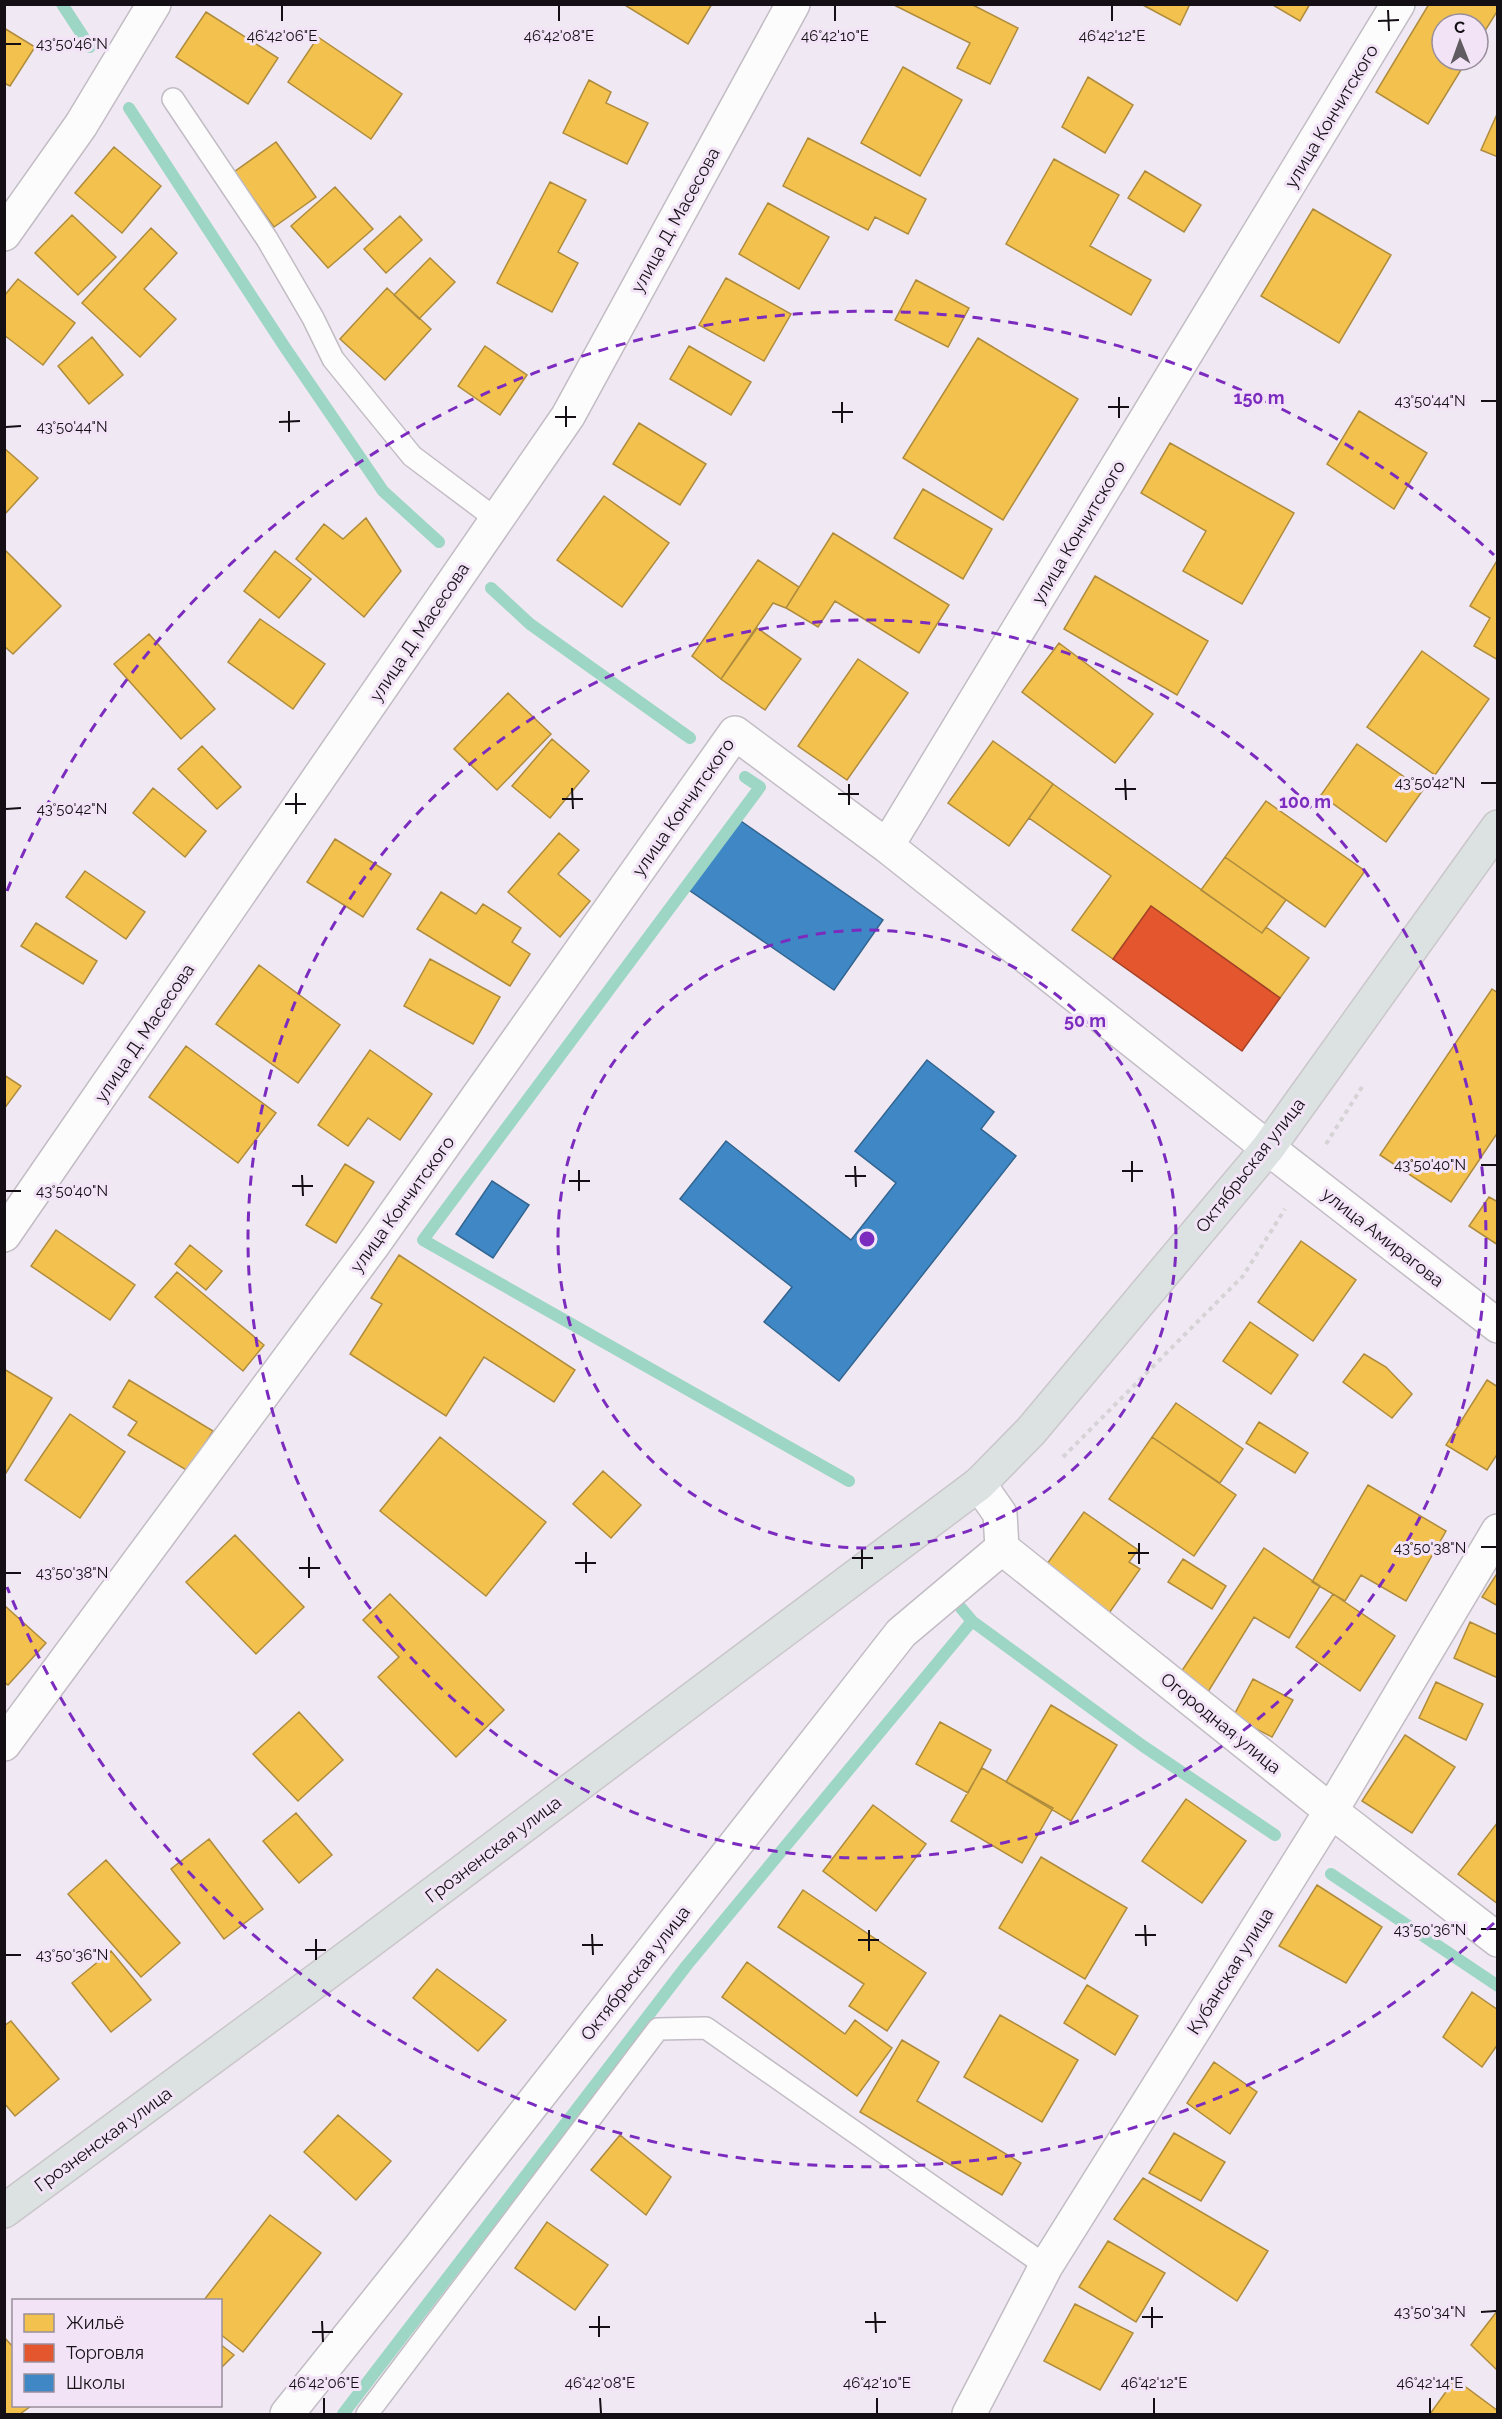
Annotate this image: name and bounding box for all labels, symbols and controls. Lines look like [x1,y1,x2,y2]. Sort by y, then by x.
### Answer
north arrow [1430,12,1490,72]
text: С [1454,18,1465,37]
text: 46°42'06"E [247,27,317,45]
text: 46°42'08"E [524,27,594,45]
text: 46°42'10"E [801,27,869,45]
text: 46°42'12"E [1079,27,1145,45]
text: 43°50'46"N [36,35,108,53]
street label: улица Кончитского [1280,40,1382,192]
street label: улица Д. Масесова [626,144,724,296]
text: 150 m [1234,387,1285,408]
text: 43°50'44"N [1395,392,1465,410]
text: 43°50'44"N [37,418,107,436]
street label: улица Кончитского [1027,456,1129,608]
street label: улица Д. Масесова [365,559,473,705]
street label: улица Кончитского [627,734,739,880]
text: 43°50'42"N [1395,774,1465,792]
text: 100 m [1279,791,1331,812]
text: 43°50'42"N [37,800,107,818]
street label: улица Д. Масесова [90,960,198,1106]
text: 50 m [1064,1010,1106,1031]
street label: Октябрьская улица [1191,1094,1309,1236]
street label: улица Кончитского [345,1131,459,1276]
text: 43°50'40"N [1394,1156,1466,1174]
text: 43°50'40"N [36,1182,108,1200]
street label: улица Амирагова [1318,1183,1448,1291]
centre of rings [857,1229,877,1249]
text: 43°50'38"N [1394,1539,1466,1557]
text: 43°50'38"N [36,1564,108,1582]
street label: Огородная улица [1157,1668,1285,1778]
street label: Грозненская улица [421,1791,565,1907]
street label: Октябрьская улица [576,1902,694,2044]
street label: Кубанская улица [1183,1904,1277,2038]
text: 43°50'36"N [1394,1921,1466,1939]
text: 43°50'36"N [36,1946,108,1964]
street label: Грозненская улица [30,2082,176,2196]
legend [12,2299,222,2407]
text: 43°50'34"N [1394,2303,1466,2321]
text: Жильё [66,2312,124,2333]
text: Торговля [66,2342,144,2363]
text: Школы [66,2372,125,2393]
text: 46°42'06"E [289,2374,359,2392]
text: 46°42'08"E [565,2374,635,2392]
text: 46°42'10"E [843,2374,911,2392]
text: 46°42'12"E [1121,2374,1187,2392]
text: 46°42'14"E [1397,2374,1463,2392]

